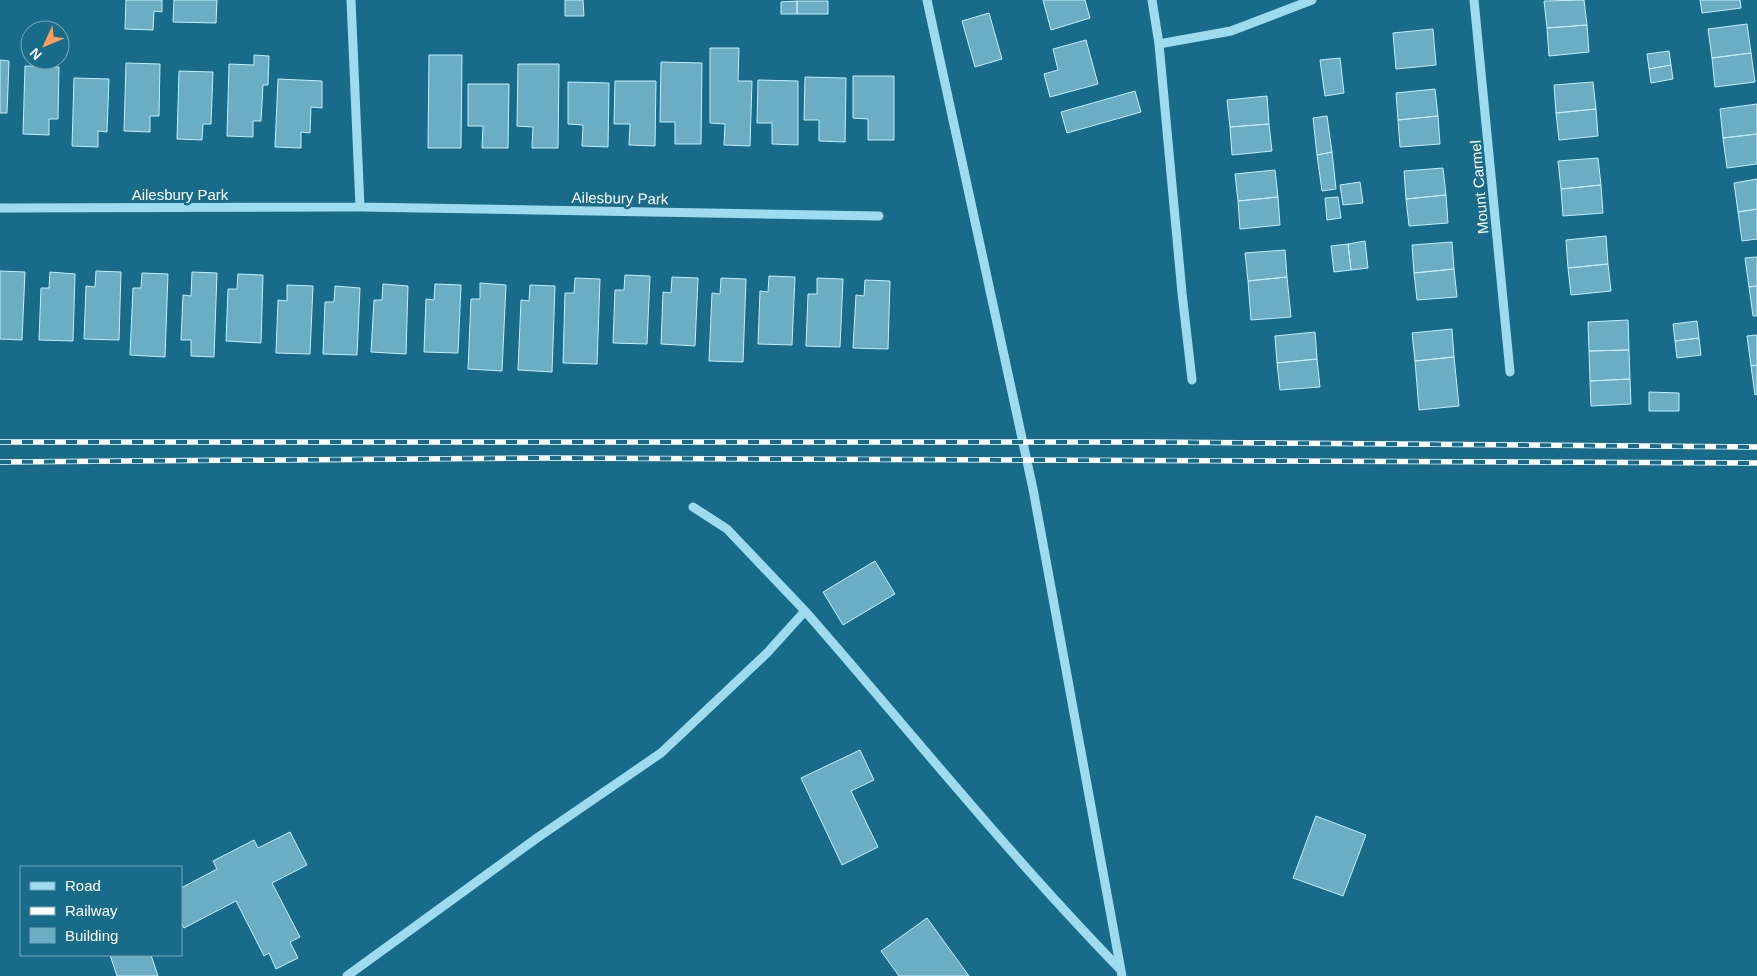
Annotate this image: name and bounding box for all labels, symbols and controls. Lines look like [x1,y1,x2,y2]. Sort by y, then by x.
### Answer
north arrow [20,20,70,70]
text: N [26,45,45,63]
street label: Mount Carmel [1466,139,1492,235]
street label: Ailesbury Park [132,186,229,203]
street label: Ailesbury Park [572,189,669,207]
legend [20,866,182,956]
text: Road [65,877,101,894]
text: Railway [65,902,118,919]
text: Building [65,927,118,944]

